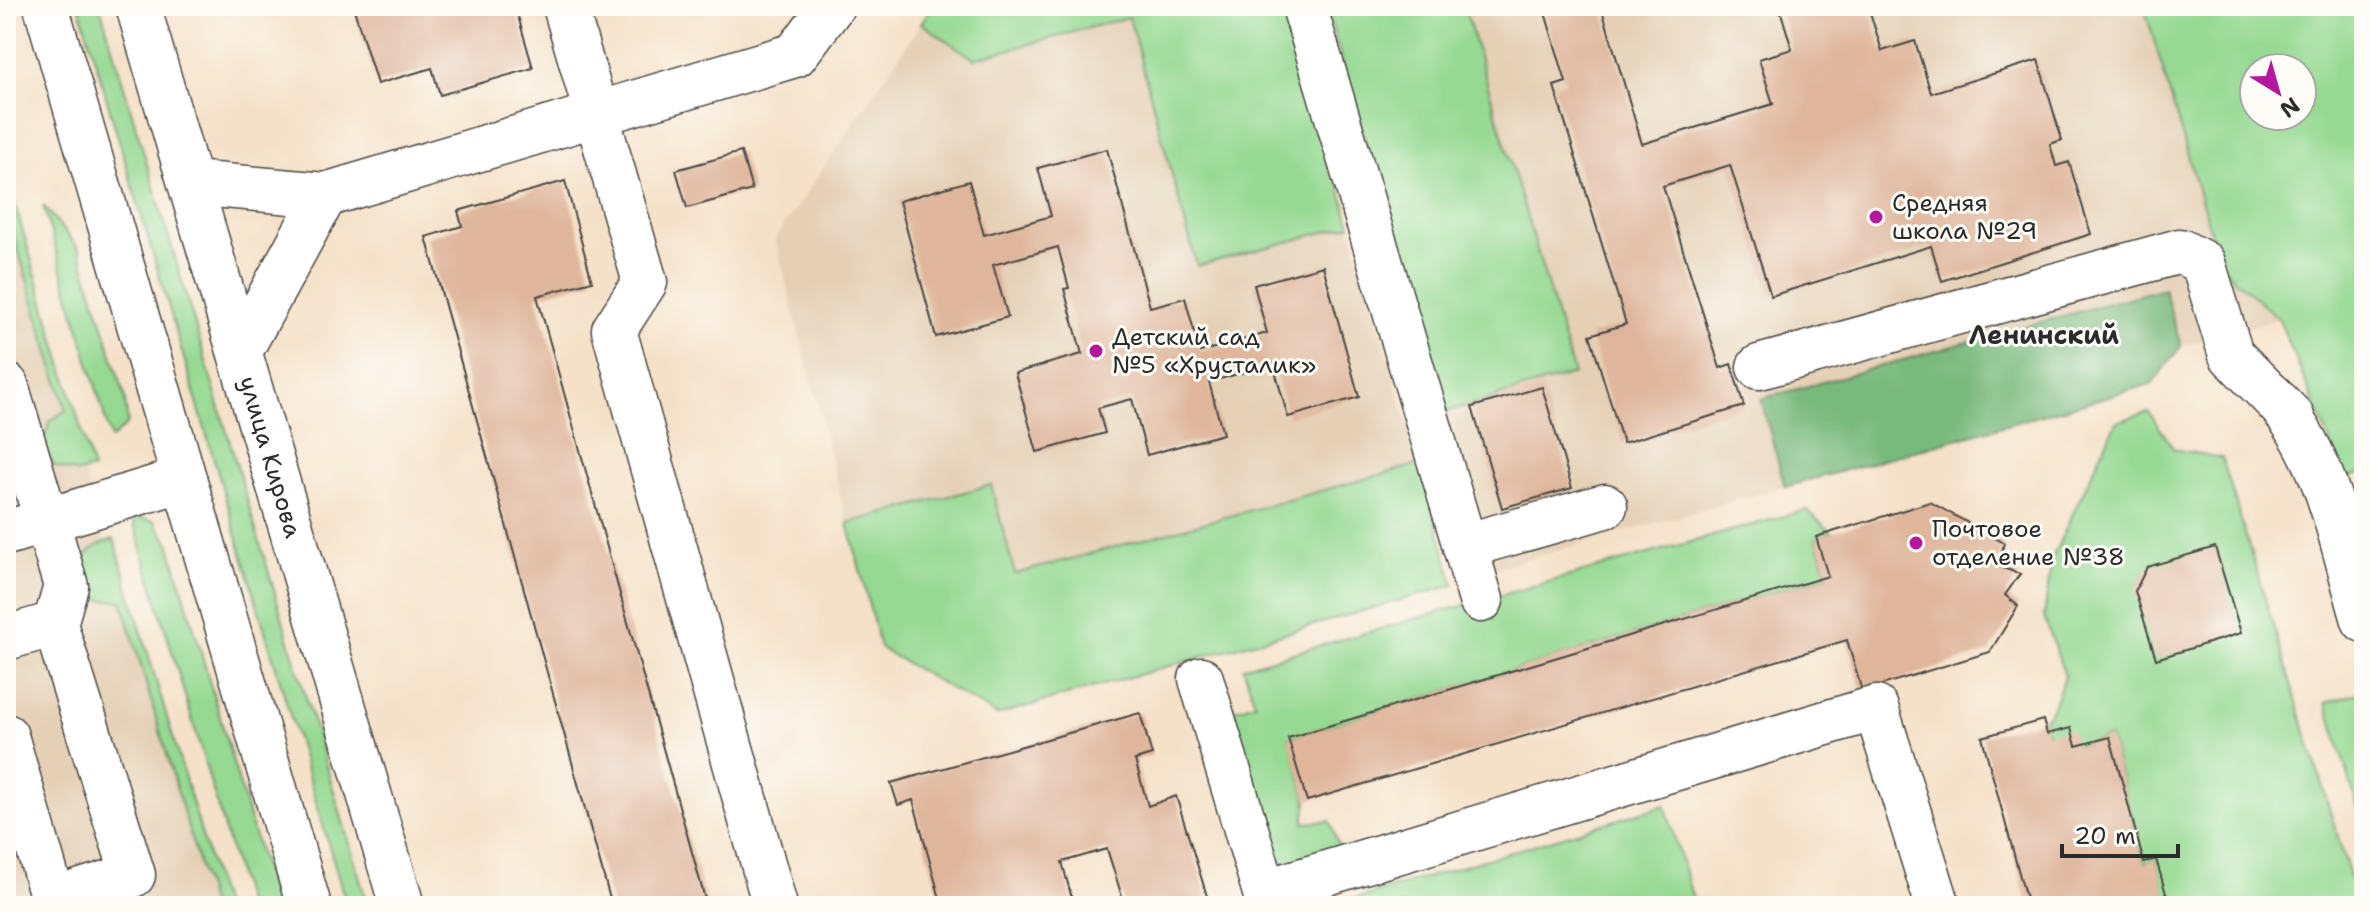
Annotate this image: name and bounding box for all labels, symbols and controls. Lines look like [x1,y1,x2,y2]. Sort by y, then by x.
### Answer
north arrow [2238,52,2318,132]
text: N [2274,91,2305,124]
place label: Средняя школа №29 [1892,187,2037,247]
marker: Средняя школа №29 [1867,208,1885,226]
district label: Ленинский [1969,317,2119,352]
place label: Детский сад №5 «Хрусталик» [1112,321,1316,381]
marker: Детский сад №5 «Хрусталик» [1087,342,1105,360]
street label: улица Кирова [231,373,309,542]
place label: Почтовое отделение №38 [1932,513,2125,573]
marker: Почтовое отделение №38 [1907,534,1925,552]
scale bar [2062,808,2178,858]
text: 20 m [2074,820,2136,852]

